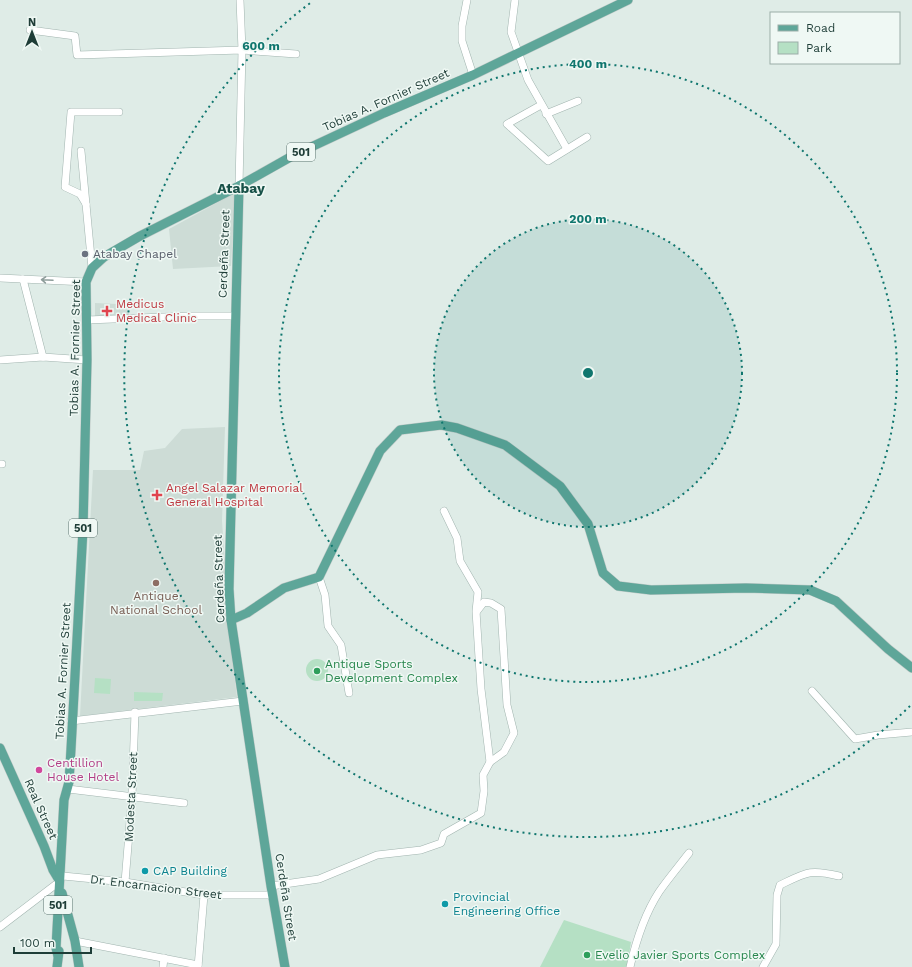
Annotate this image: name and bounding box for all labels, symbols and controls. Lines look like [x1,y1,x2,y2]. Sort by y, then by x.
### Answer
north arrow [12,12,52,52]
legend [770,12,900,64]
text: N [28,16,36,29]
text: Road [806,21,835,35]
text: 600 m [242,39,280,53]
text: Park [806,41,832,55]
text: 400 m [569,57,607,71]
street label: Tobias A. Fornier Street [321,66,451,134]
road number: 501 [287,143,315,161]
district label: Atabay [217,180,265,196]
street label: Cerdeña Street [215,210,233,298]
text: 200 m [569,212,607,226]
place label: Atabay Chapel [93,247,177,261]
marker: Atabay Chapel [80,249,90,259]
one-way arrow [41,276,54,284]
street label: Tobias A. Fornier Street [67,279,83,417]
place label: Medicus Medical Clinic [116,297,197,325]
marker: Medicus Medical Clinic [101,305,113,317]
centre of rings [581,366,595,380]
place label: Angel Salazar Memorial General Hospital [166,481,303,509]
marker: Angel Salazar Memorial General Hospital [151,489,163,501]
road number: 501 [69,519,97,537]
street label: Cerdeña Street [210,535,228,623]
marker: Antique National School [151,578,161,588]
place label: Antique National School [110,589,202,617]
street label: Tobias A. Fornier Street [52,602,74,740]
place label: Antique Sports Development Complex [325,657,458,685]
marker: Antique Sports Development Complex [312,666,322,676]
street label: Modesta Street [122,752,140,842]
place label: Centillion House Hotel [47,756,119,784]
marker: Centillion House Hotel [34,765,44,775]
street label: Real Street [21,776,61,842]
street label: Cerdeña Street [272,852,300,942]
place label: CAP Building [153,864,228,878]
marker: CAP Building [140,866,150,876]
street label: Dr. Encarnacion Street [89,872,223,902]
place label: Provincial Engineering Office [453,890,560,918]
road number: 501 [44,896,72,914]
marker: Provincial Engineering Office [440,899,450,909]
scale bar [14,929,91,955]
text: 100 m [20,936,55,950]
place label: Evelio Javier Sports Complex [595,948,765,962]
marker: Evelio Javier Sports Complex [582,950,592,960]

